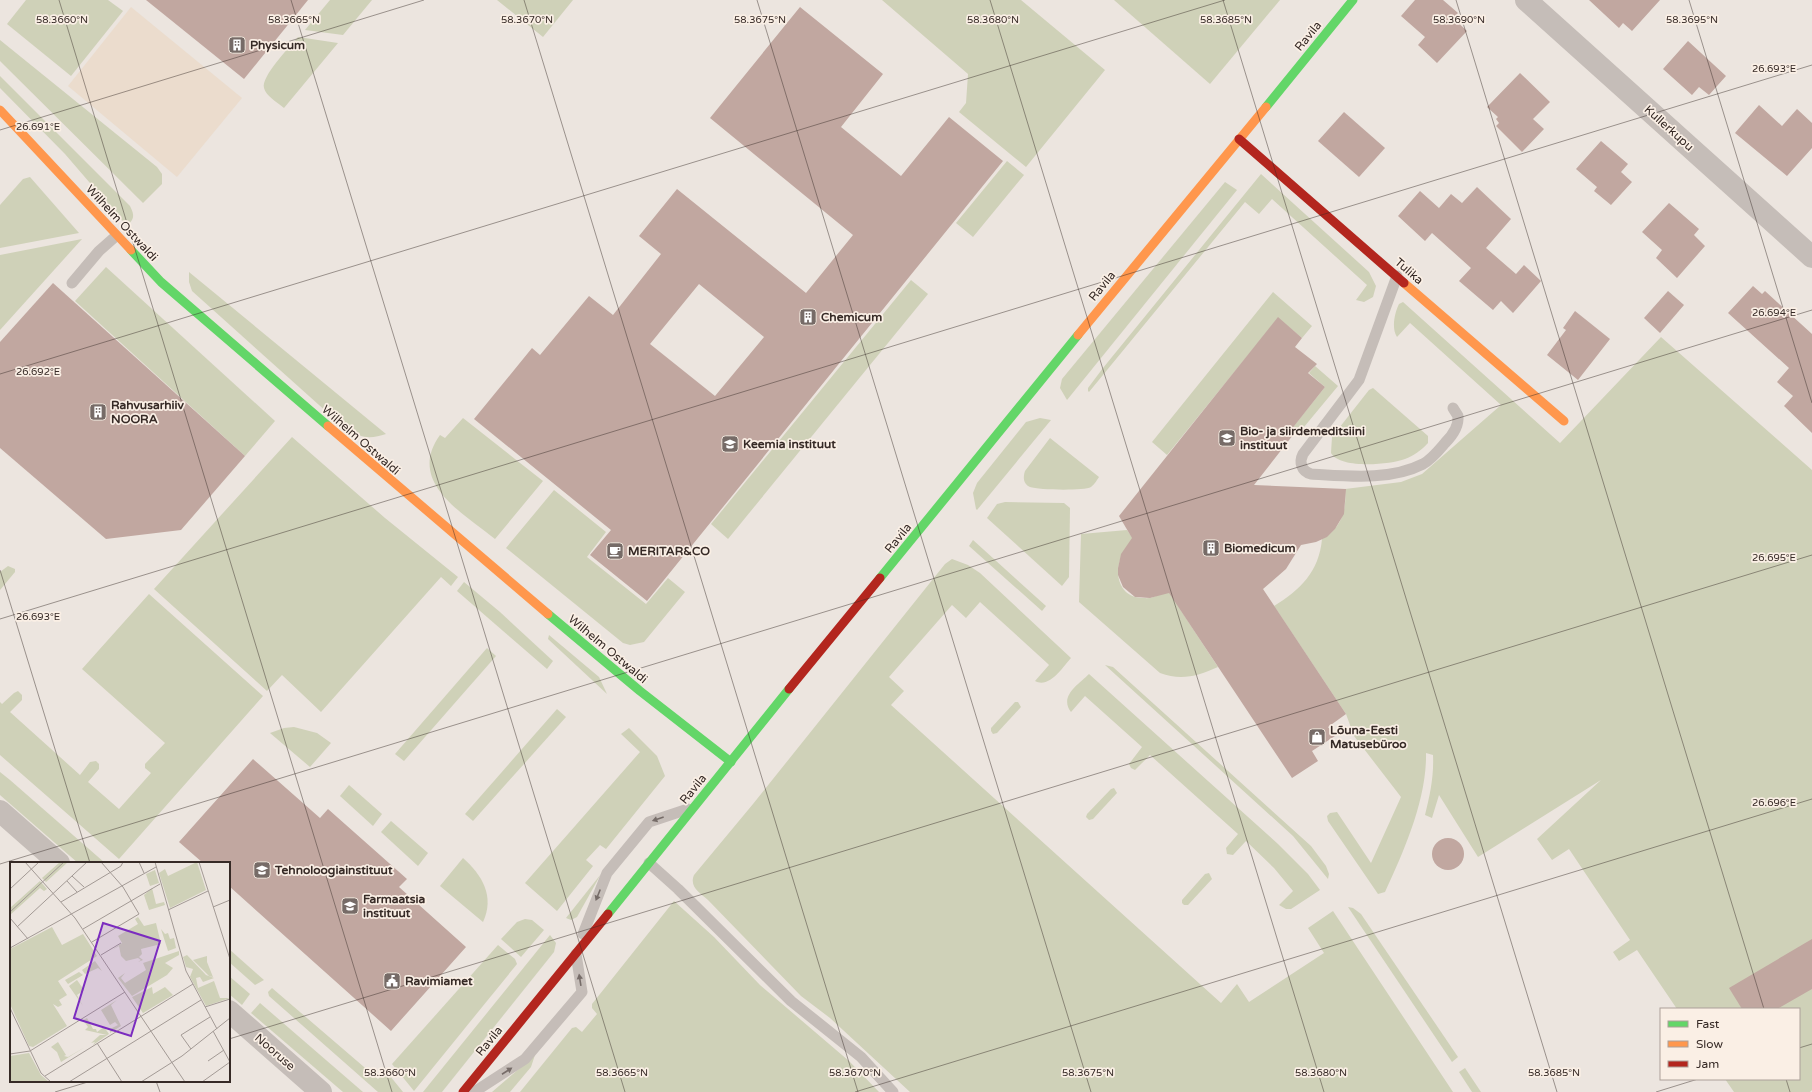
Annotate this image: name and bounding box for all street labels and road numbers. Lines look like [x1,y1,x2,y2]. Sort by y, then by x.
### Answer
street label: Ravila [1292,18,1324,54]
street label: Kullerkupu [1641,102,1697,154]
street label: Wilhelm Ostwaldi [83,182,161,264]
street label: Tulika [1392,255,1426,287]
street label: Ravila [1086,268,1118,304]
street label: Wilhelm Ostwaldi [319,402,403,478]
street label: Ravila [882,520,914,556]
street label: Wilhelm Ostwaldi [566,612,650,686]
street label: Ravila [677,771,709,807]
street label: Ravila [473,1023,505,1059]
street label: Nooruse [252,1031,298,1073]

